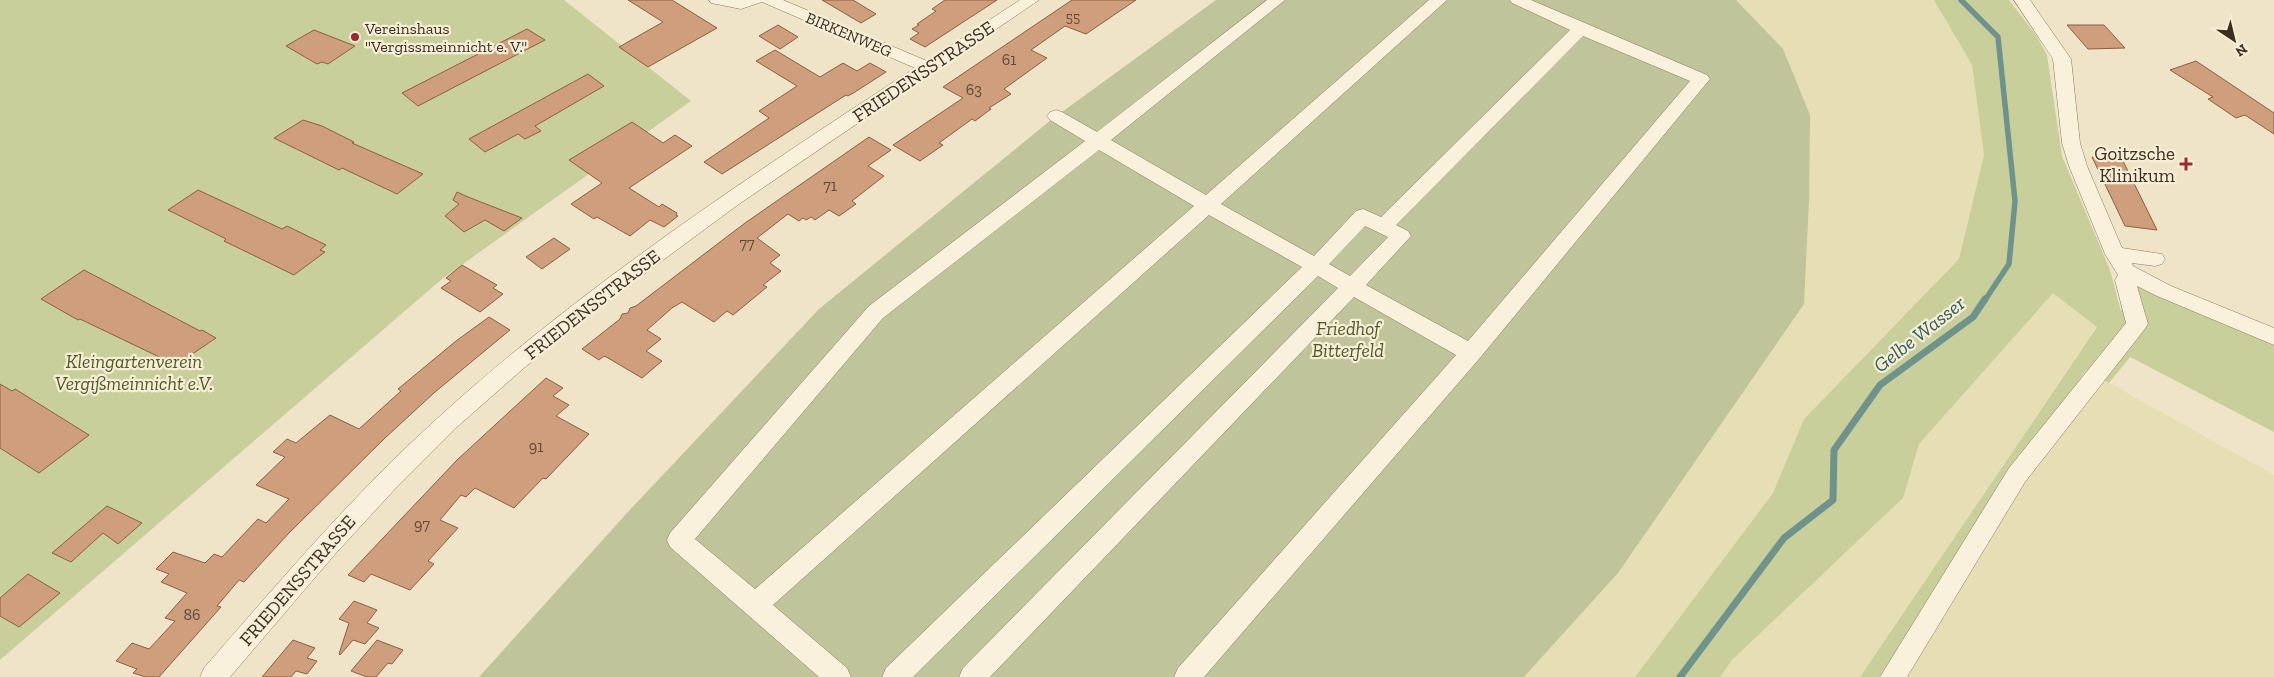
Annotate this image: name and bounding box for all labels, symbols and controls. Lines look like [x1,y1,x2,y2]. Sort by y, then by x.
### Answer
street label: BIRKENWEG [803,8,895,61]
house number: 55 [1066,9,1080,26]
north arrow [2209,15,2259,65]
street label: FRIEDENSSTRASSE [848,16,998,127]
place label: Vereinshaus "Vergissmeinnicht e. V." [364,19,527,56]
marker: Vereinshaus "Vergissmeinnicht e. V." [349,31,361,43]
text: N [2232,40,2250,60]
house number: 61 [1002,50,1016,69]
house number: 63 [966,80,982,99]
place label: Goitzsche Klinikum [2094,142,2176,187]
marker: Goitzsche Klinikum [2179,157,2193,171]
house number: 71 [823,176,837,195]
house number: 77 [739,234,755,253]
street label: FRIEDENSSTRASSE [520,244,665,364]
water label: Gelbe Wasser [1869,291,1970,377]
park label: Friedhof Bitterfeld [1312,317,1384,362]
park label: Kleingartenverein Vergißmeinnicht e.V. [55,350,213,395]
house number: 91 [529,437,543,456]
street label: FRIEDENSSTRASSE [234,510,360,650]
house number: 97 [414,515,430,534]
house number: 86 [183,605,201,624]

